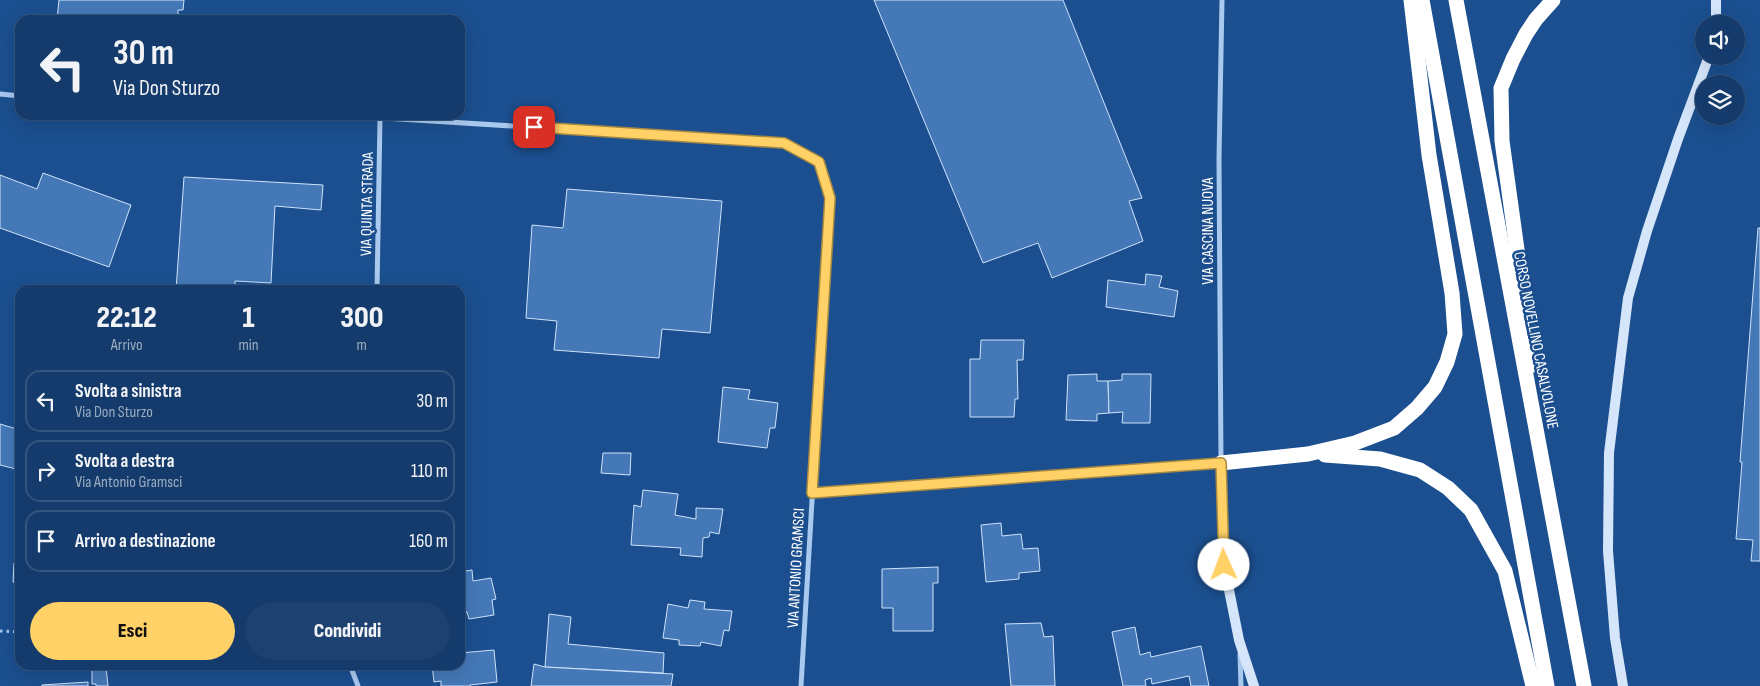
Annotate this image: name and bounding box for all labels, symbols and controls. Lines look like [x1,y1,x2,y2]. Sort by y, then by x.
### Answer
map controls [1695,15,1745,125]
button: sound [1695,15,1745,65]
text: 30 m [113,32,174,75]
icon: left [30,35,95,100]
text: Via Don Sturzo [113,75,220,102]
button: layers [1695,75,1745,125]
pin [513,106,555,148]
icon: arrive [520,113,548,141]
street label: VIA QUINTA STRADA [357,152,378,256]
street label: VIA CASCINA NUOVA [1199,177,1218,285]
street label: CORSO NOVELLINO CASALVOLONE [1509,250,1562,431]
text: 22:12 [97,300,157,336]
text: 1 [242,300,255,336]
text: 300 [340,300,383,336]
text: Arrivo [111,336,143,355]
text: min [238,336,259,355]
text: m [357,336,367,355]
text: Svolta a sinistra [75,380,182,403]
icon: left [32,387,60,415]
text: 30 m [416,390,448,413]
text: Via Don Sturzo [75,403,153,422]
text: Svolta a destra [75,450,175,473]
icon: right [32,457,60,485]
text: 110 m [411,460,448,483]
text: Via Antonio Gramsci [75,473,182,492]
street label: VIA ANTONIO GRAMSCI [784,508,809,629]
icon: arrive [32,527,60,555]
text: Arrivo a destinazione [75,530,216,553]
text: 160 m [409,530,448,553]
position arrow [1197,538,1249,590]
button: Esci [30,602,235,660]
button: Condividi [245,602,450,660]

